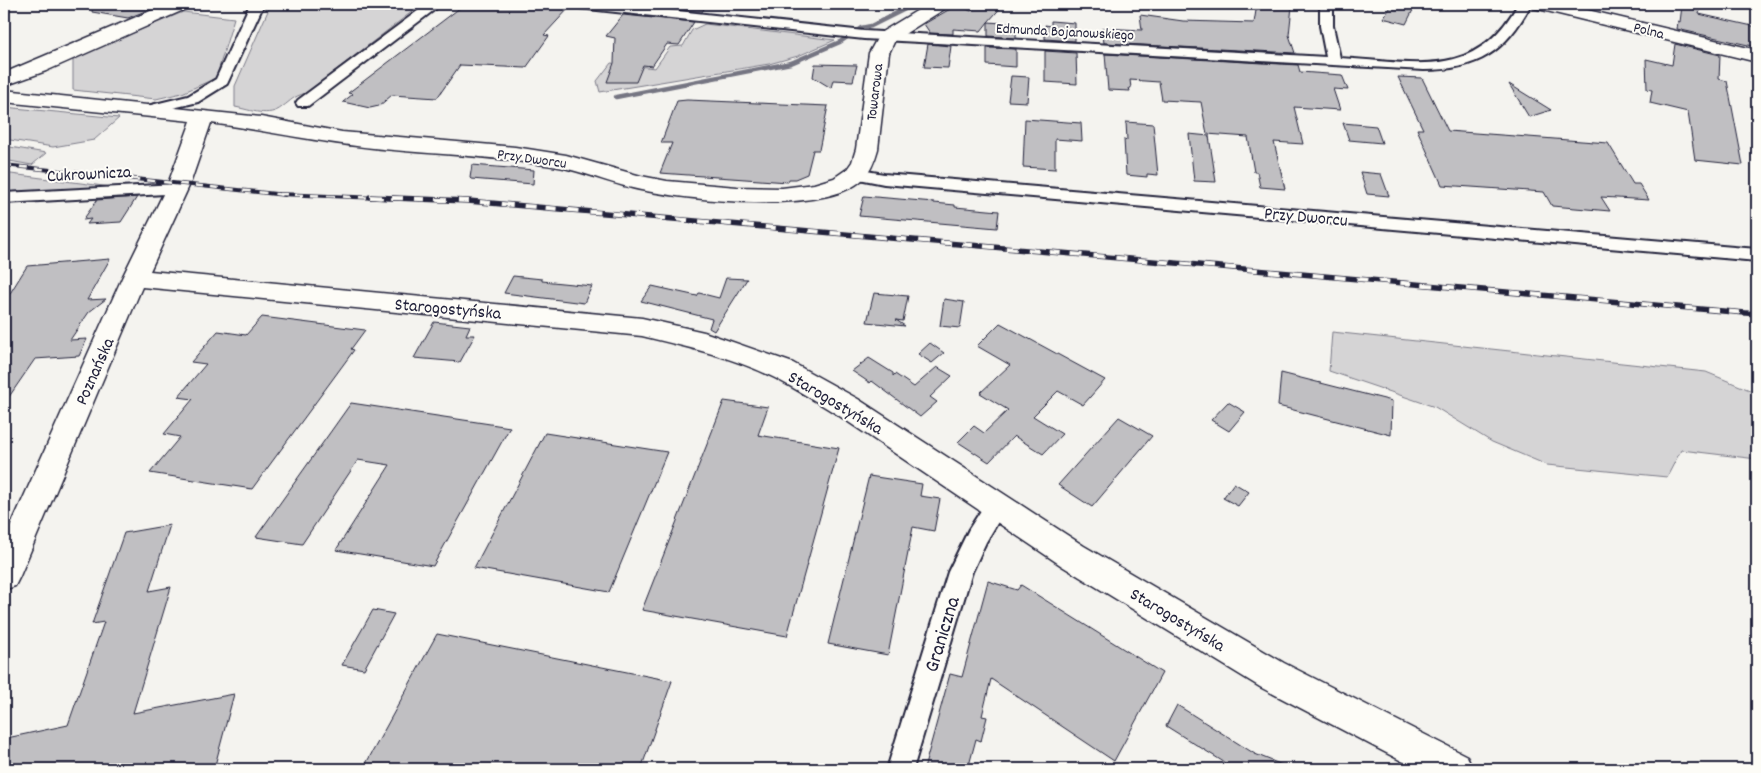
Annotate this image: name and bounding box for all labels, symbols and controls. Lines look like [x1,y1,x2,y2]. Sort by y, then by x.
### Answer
street label: Edmunda Bojanowskiego [995,18,1135,48]
street label: Polna [1631,18,1667,47]
street label: Towarowa [862,62,890,122]
street label: Przy Dworcu [496,144,568,176]
street label: Cukrownicza [46,161,133,190]
street label: Przy Dworcu [1263,202,1349,235]
street label: Starogostyńska [393,293,503,328]
street label: Poznańska [70,334,122,410]
street label: Starogostyńska [782,366,887,443]
street label: Starogostyńska [1124,583,1229,660]
street label: Graniczna [918,592,970,676]

